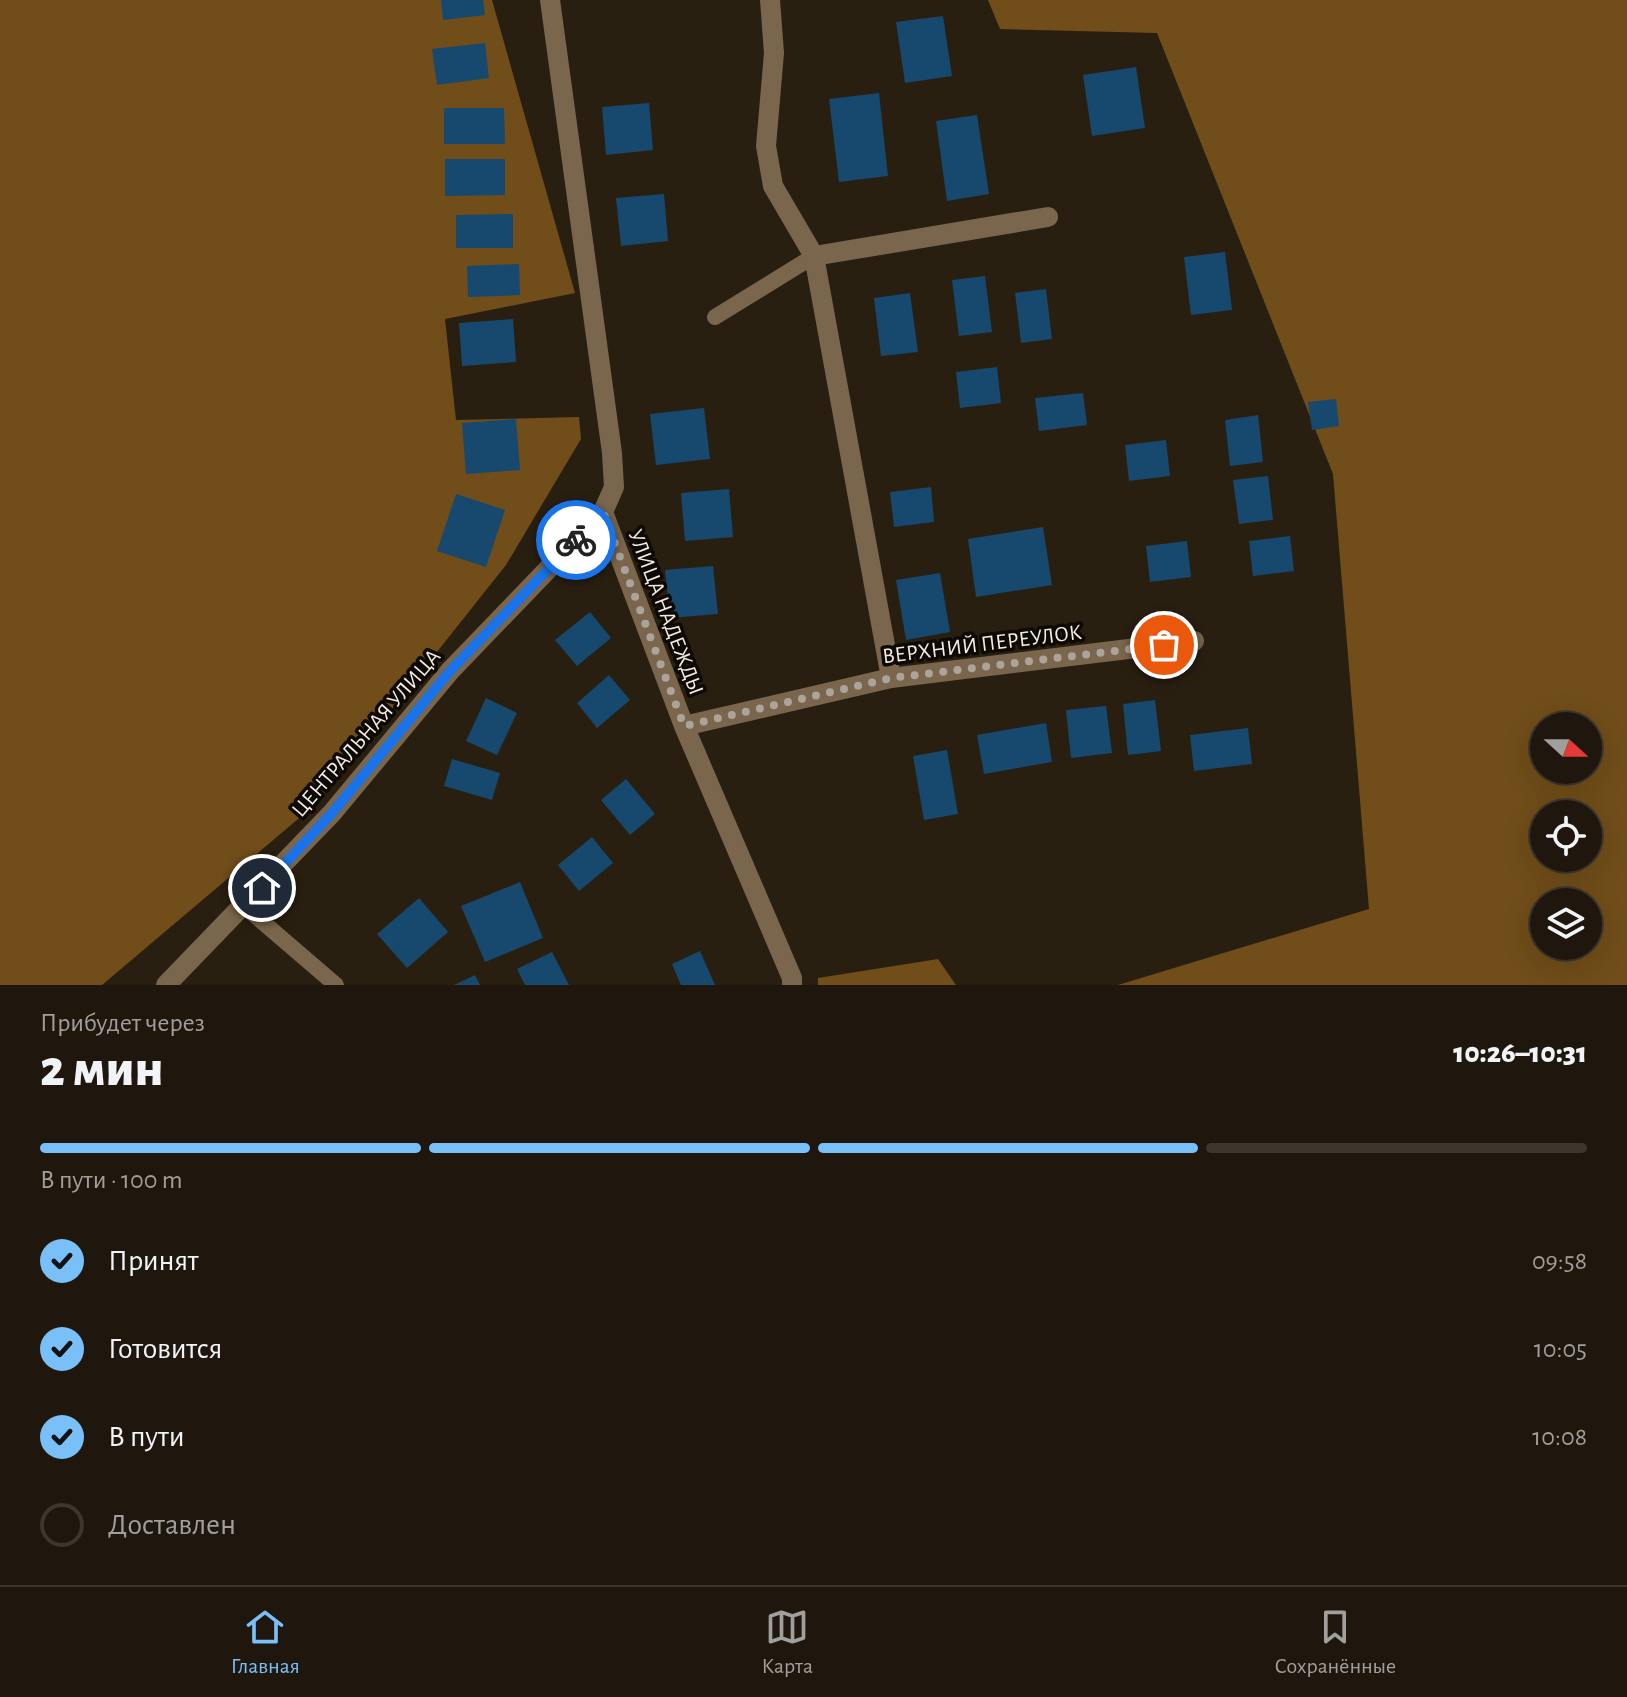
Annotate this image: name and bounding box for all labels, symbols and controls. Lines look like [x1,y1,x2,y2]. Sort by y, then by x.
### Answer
courier [536,500,616,580]
icon: bike [554,518,598,562]
street label: УЛИЦА НАДЕЖДЫ [624,526,708,698]
pin [1130,611,1198,679]
street label: ВЕРХНИЙ ПЕРЕУЛОК [881,621,1083,667]
icon: bag [1142,623,1186,667]
street label: ЦЕНТРАЛЬНАЯ УЛИЦА [287,645,445,821]
north arrow [1530,712,1602,784]
map controls [1530,712,1602,960]
button: locate [1530,800,1602,872]
pin [228,854,296,922]
icon: home [240,866,284,910]
button: layers [1530,888,1602,960]
text: Прибудет через [40,1010,205,1036]
text: 10:26–10:31 [1453,1038,1587,1068]
text: 2 мин [40,1043,164,1095]
text: В пути · 100 m [40,1167,182,1193]
icon: check [40,1239,84,1283]
text: Принят [108,1246,199,1276]
text: 09:58 [1532,1248,1587,1274]
icon: check [40,1327,84,1371]
text: Готовится [108,1334,222,1364]
text: 10:05 [1534,1336,1587,1362]
icon: check [40,1415,84,1459]
text: В пути [108,1422,185,1452]
text: 10:08 [1532,1424,1587,1450]
text: Доставлен [108,1510,236,1540]
tab: Главная [231,1605,300,1679]
tab: Карта [761,1605,813,1679]
tab: Сохранённые [1275,1605,1396,1679]

